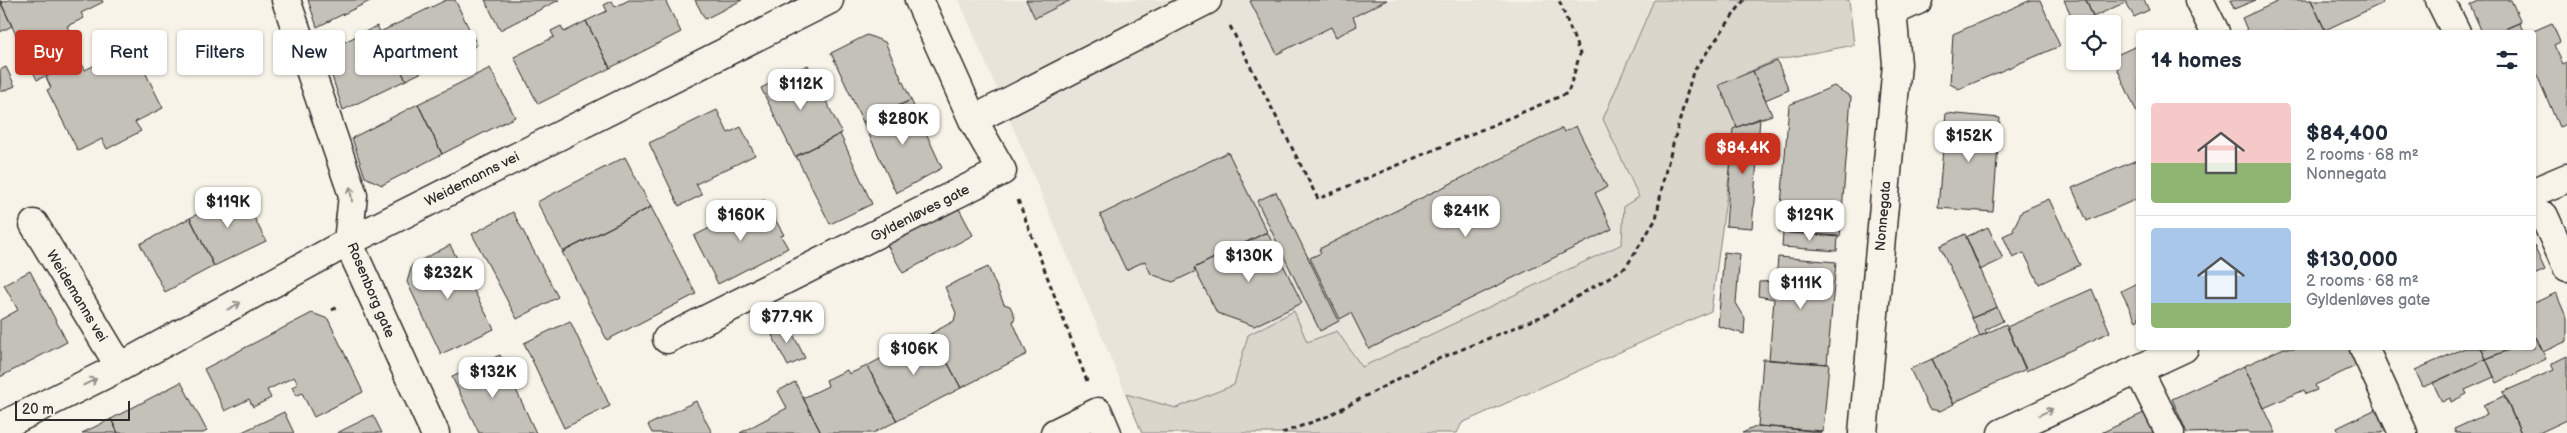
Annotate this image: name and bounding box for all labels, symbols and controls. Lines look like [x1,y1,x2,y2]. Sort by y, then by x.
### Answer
map controls [2066,15,2121,70]
button: locate [2066,15,2121,70]
chip: Buy [15,30,82,75]
chip: Rent [92,30,167,75]
chip: Filters [177,30,263,75]
chip: New [273,30,345,75]
chip: Apartment [355,30,476,75]
icon: filters [2493,46,2521,74]
text: 14 homes [2151,48,2242,73]
pin: $112K [766,68,836,111]
text: $112K [779,75,823,94]
pin: $280K [868,104,938,146]
text: $280K [878,110,928,129]
pin: $152K [1934,120,2004,163]
text: $84,400 [2306,121,2388,146]
icon: home [2191,123,2251,183]
text: $152K [1946,127,1992,146]
pin: $84.4K [1702,132,1784,175]
text: $84.4K [1716,139,1770,158]
text: 2 rooms · 68 m² [2306,146,2419,165]
street label: Weidemanns vei [422,148,522,210]
text: Nonnegata [2306,165,2386,184]
street label: Nonnegata [1871,180,1895,252]
street label: Gyldenløves gate [868,181,972,245]
pin: $119K [193,186,263,229]
one-way arrow [346,187,356,203]
text: $119K [206,193,250,212]
pin: $241K [1431,196,1501,238]
pin: $160K [706,200,776,242]
pin: $129K [1775,200,1845,242]
text: $241K [1443,202,1489,221]
text: $160K [717,206,765,225]
text: $129K [1786,206,1834,225]
street label: Rosenborg gate [343,240,399,340]
pin: $130K [1214,240,1284,283]
street label: Weidemanns vei [43,247,111,345]
text: $130K [1225,247,1273,266]
text: $130,000 [2306,247,2398,272]
icon: home [2191,248,2251,308]
pin: $232K [413,258,483,300]
text: $232K [423,264,473,283]
pin: $111K [1766,268,1836,310]
text: 2 rooms · 68 m² [2306,272,2419,291]
text: $111K [1780,274,1822,293]
text: Gyldenløves gate [2306,291,2430,310]
one-way arrow [226,300,241,310]
pin: $77.9K [746,302,828,344]
text: $77.9K [761,308,813,327]
pin: $106K [879,334,949,376]
text: $106K [890,340,938,359]
pin: $132K [458,356,528,399]
text: $132K [469,363,517,382]
one-way arrow [83,377,98,387]
scale bar [15,398,130,421]
text: 20 m [22,401,54,418]
one-way arrow [2038,407,2053,416]

